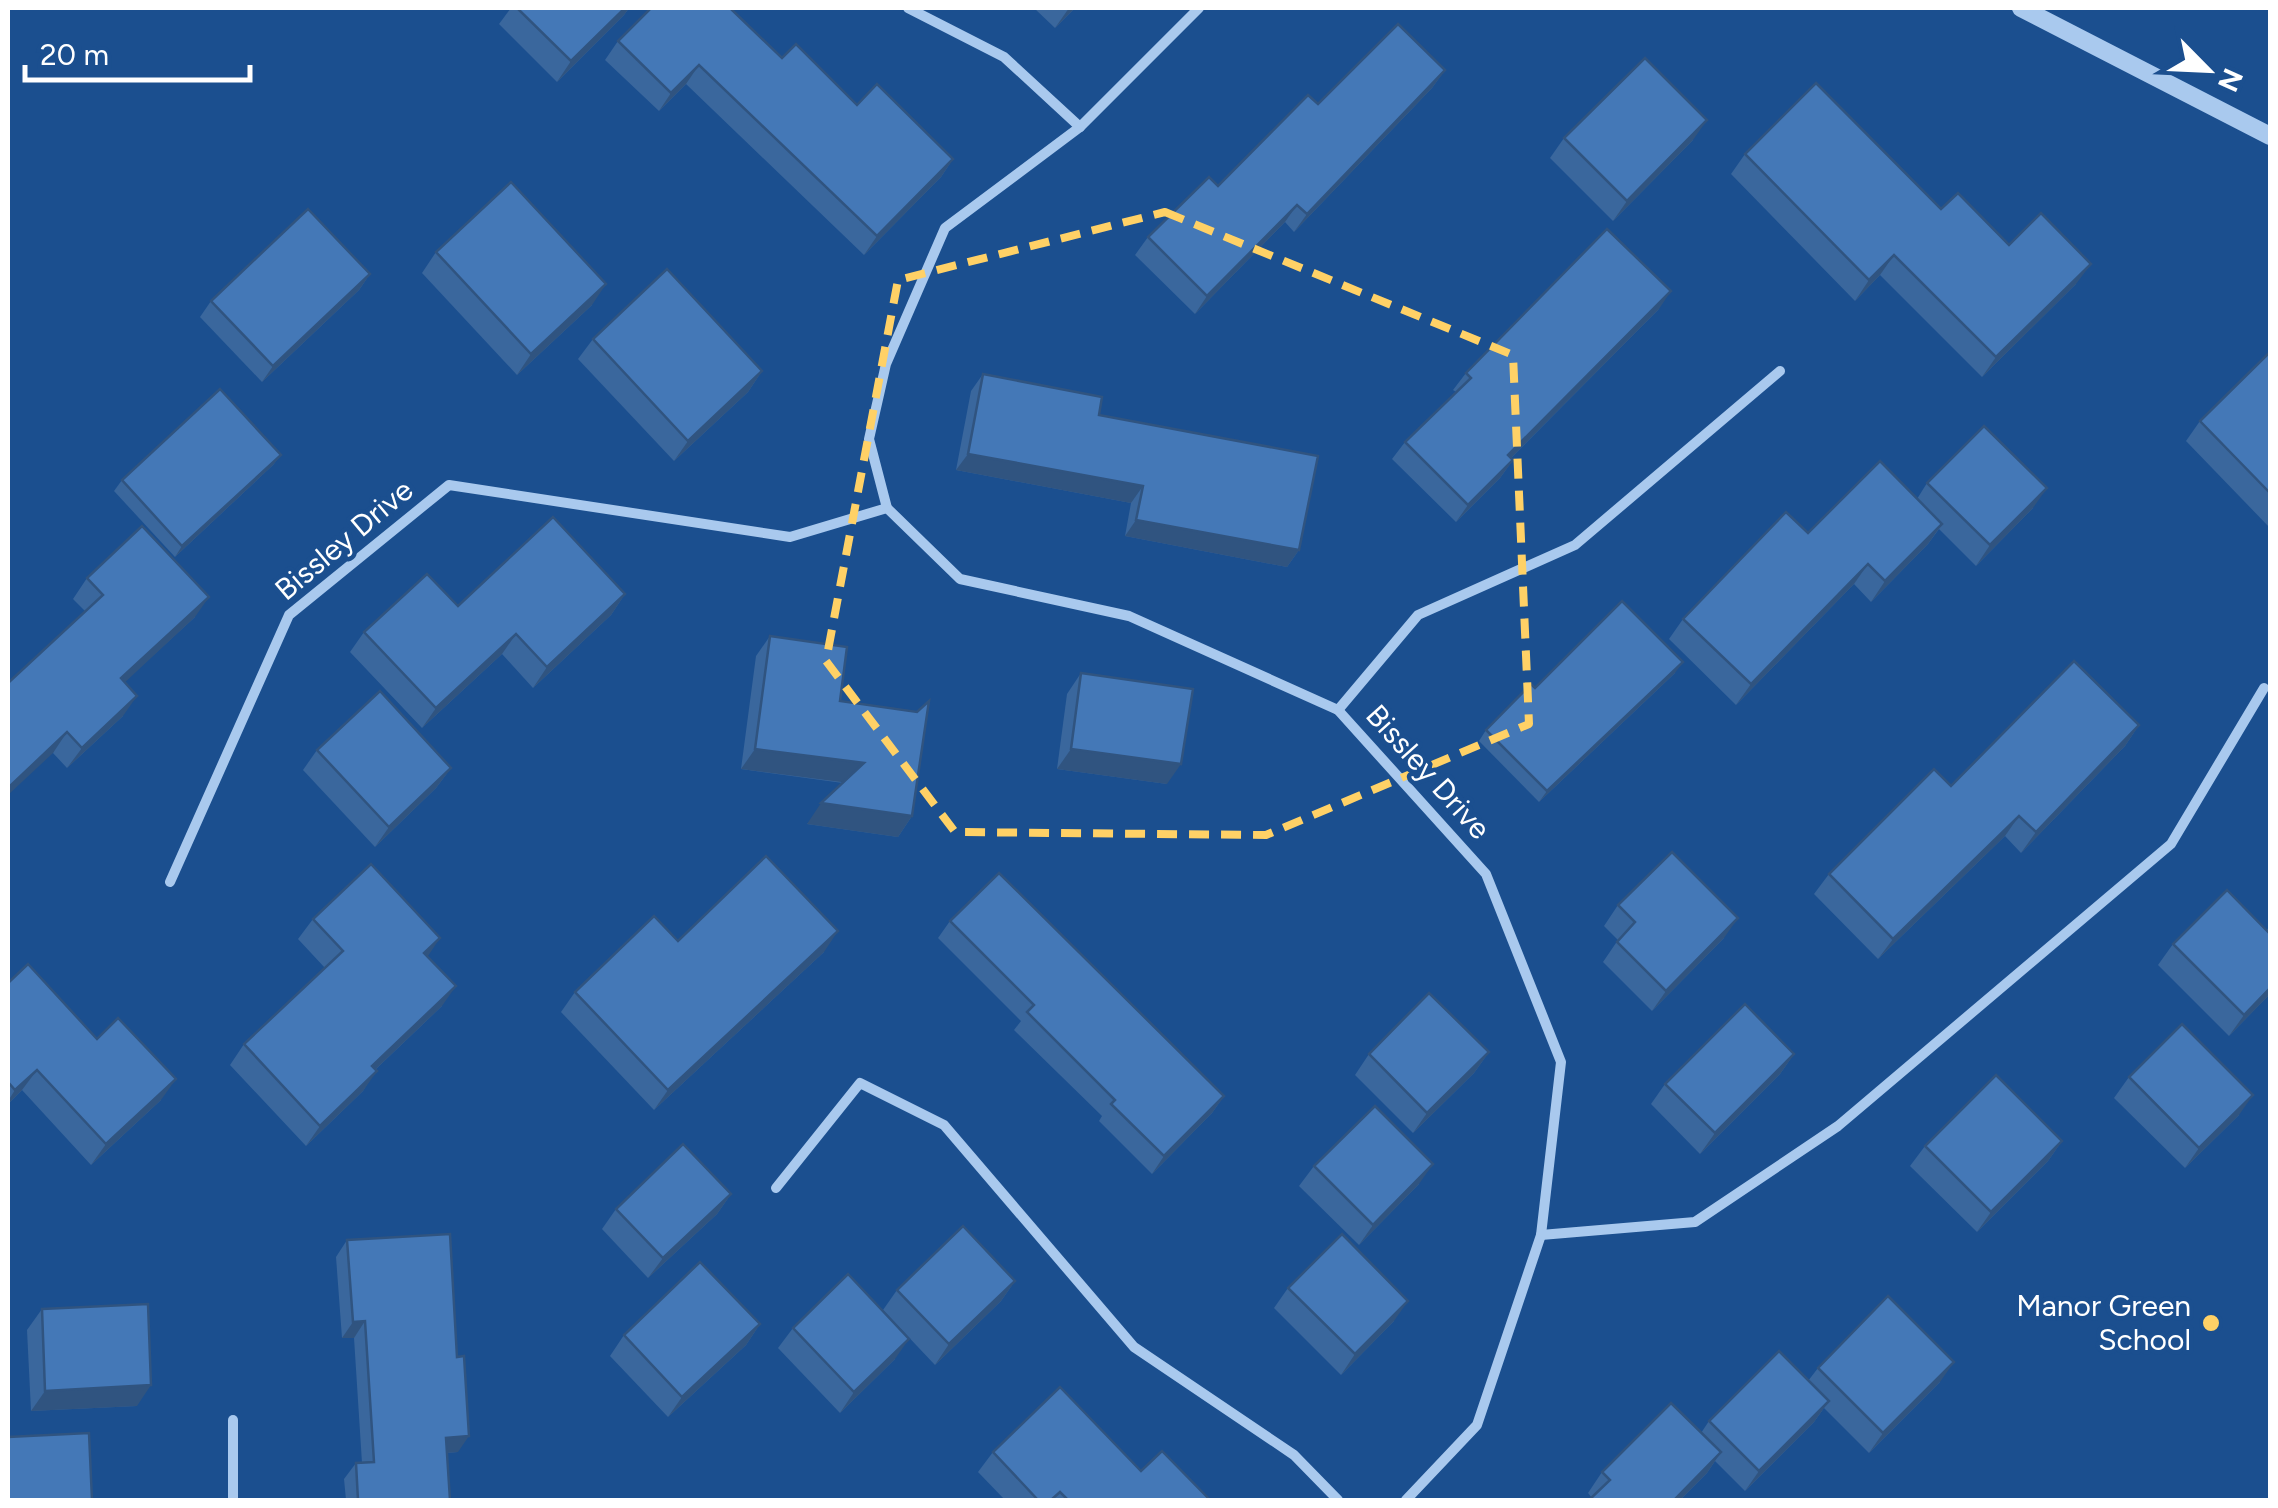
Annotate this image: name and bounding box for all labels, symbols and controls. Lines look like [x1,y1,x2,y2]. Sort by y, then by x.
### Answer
scale bar [25,20,250,82]
north arrow [2158,20,2258,120]
text: 20 m [40,36,109,73]
text: N [2211,63,2251,97]
street label: Bissley Drive [267,471,420,608]
street label: Bissley Drive [1358,697,1498,847]
place label: Manor Green School [2016,1287,2191,1358]
marker: Manor Green School [2200,1312,2222,1334]

